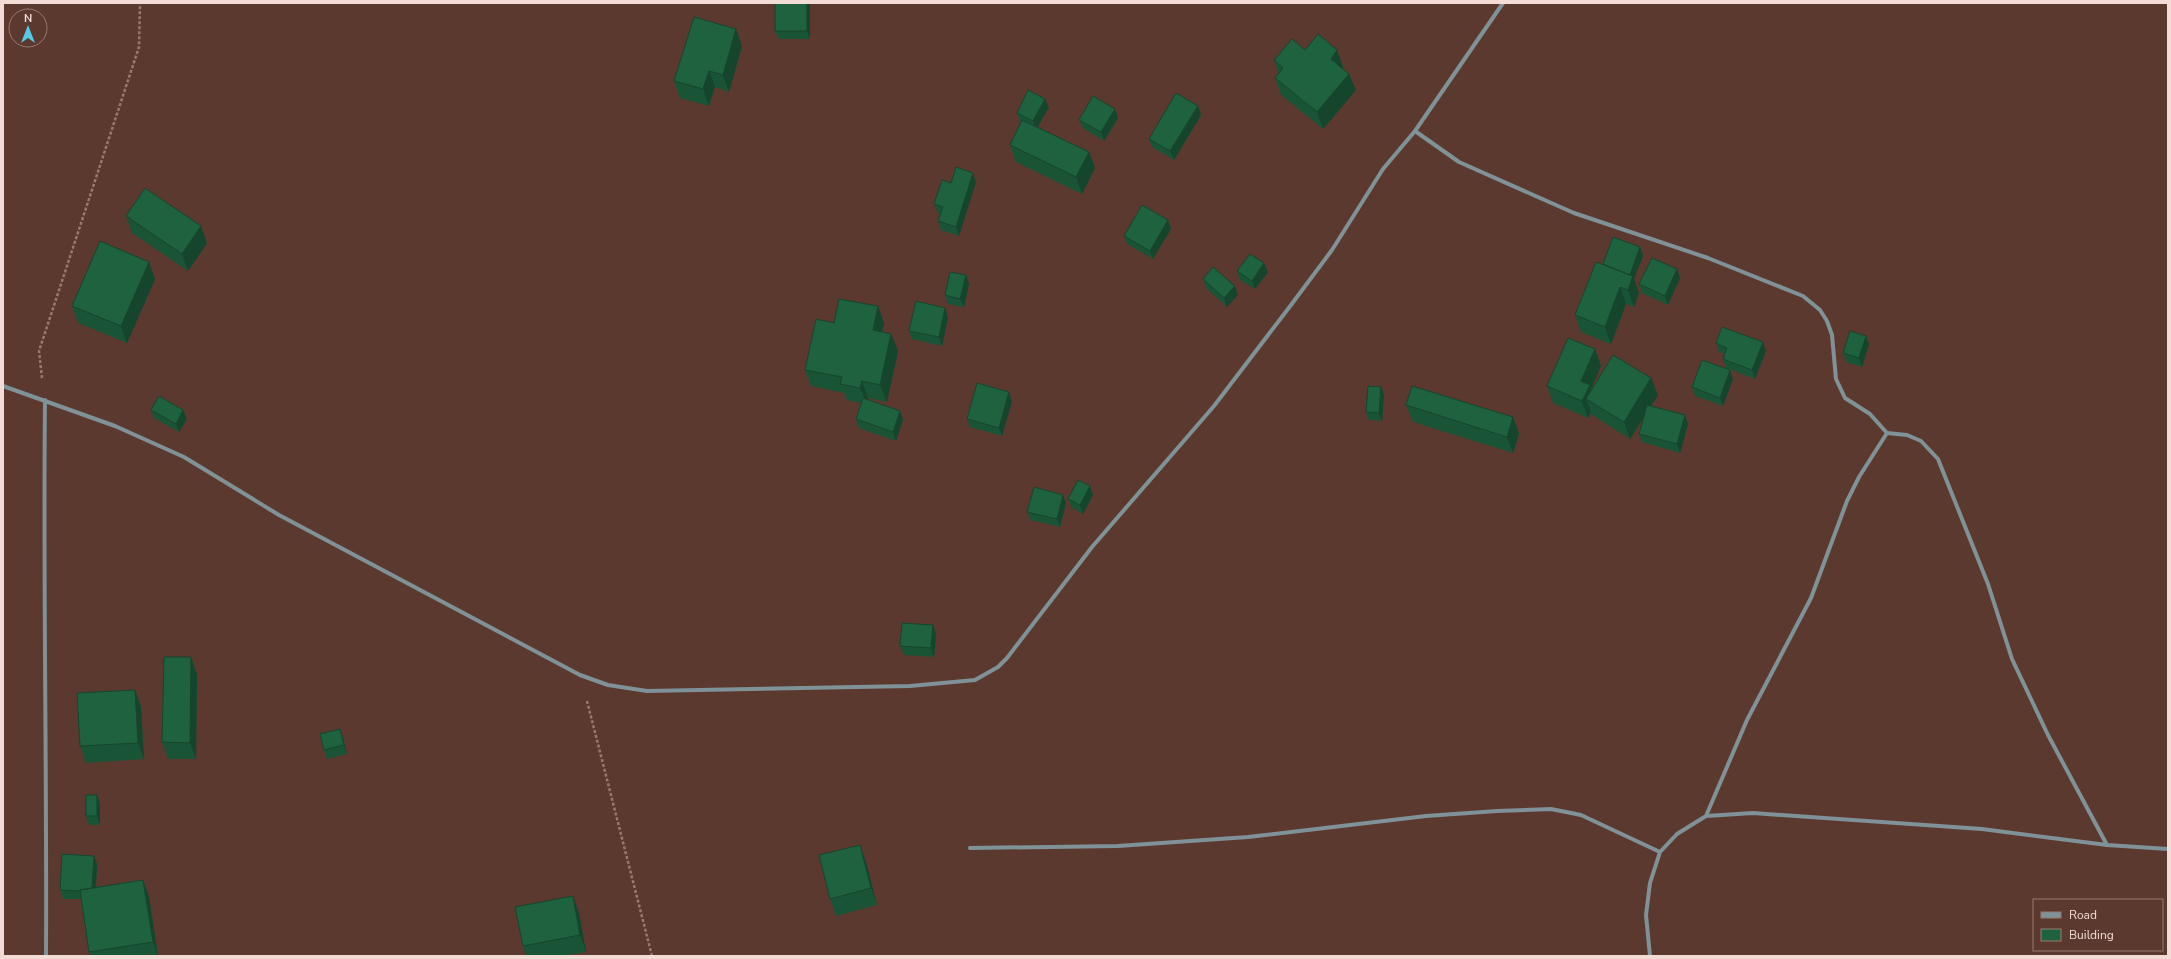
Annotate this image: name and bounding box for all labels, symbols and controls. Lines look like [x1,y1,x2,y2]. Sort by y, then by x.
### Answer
north arrow [8,8,48,48]
text: N [24,11,32,26]
legend [2033,899,2163,951]
text: Road [2069,907,2097,923]
text: Building [2069,927,2114,943]

